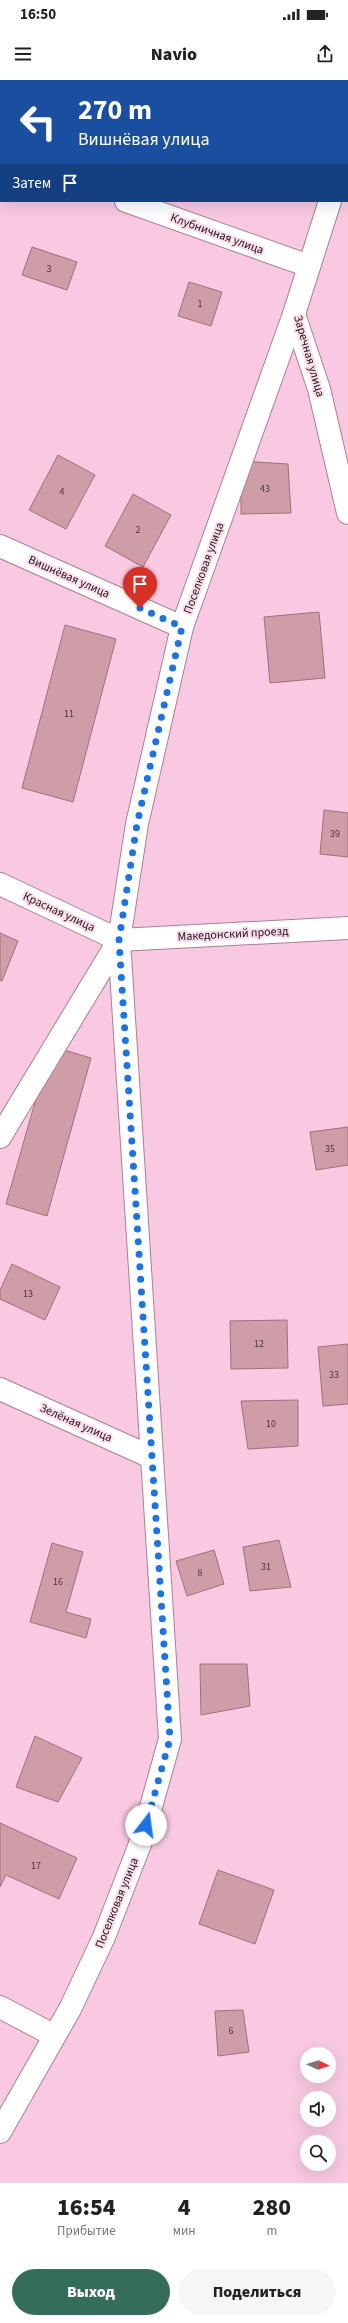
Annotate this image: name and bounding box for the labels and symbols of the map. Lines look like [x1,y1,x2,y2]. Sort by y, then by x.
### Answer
street label: Клубничная улица [168,209,266,259]
house number: 3 [47,262,52,276]
house number: 1 [198,297,203,311]
street label: Заречная улица [289,313,329,399]
house number: 43 [260,482,270,496]
house number: 4 [60,485,65,499]
street label: Поселковая улица [180,520,228,616]
house number: 2 [136,523,141,537]
street label: Вишнёвая улица [25,551,113,603]
pin [123,567,157,608]
house number: 11 [64,707,74,721]
house number: 39 [330,827,340,841]
street label: Красная улица [20,888,98,936]
street label: Македонский проезд [177,923,290,945]
house number: 35 [325,1142,335,1156]
house number: 13 [23,1287,33,1301]
house number: 12 [254,1337,264,1351]
house number: 33 [329,1368,339,1382]
street label: Зелёная улица [37,1399,115,1447]
house number: 10 [266,1417,276,1431]
house number: 31 [261,1560,271,1574]
house number: 8 [198,1566,203,1580]
house number: 16 [53,1575,63,1589]
position arrow [125,1804,167,1846]
street label: Поселковая улица [91,1855,143,1951]
house number: 17 [31,1859,41,1873]
house number: 6 [229,2024,234,2038]
north arrow [300,2047,336,2083]

